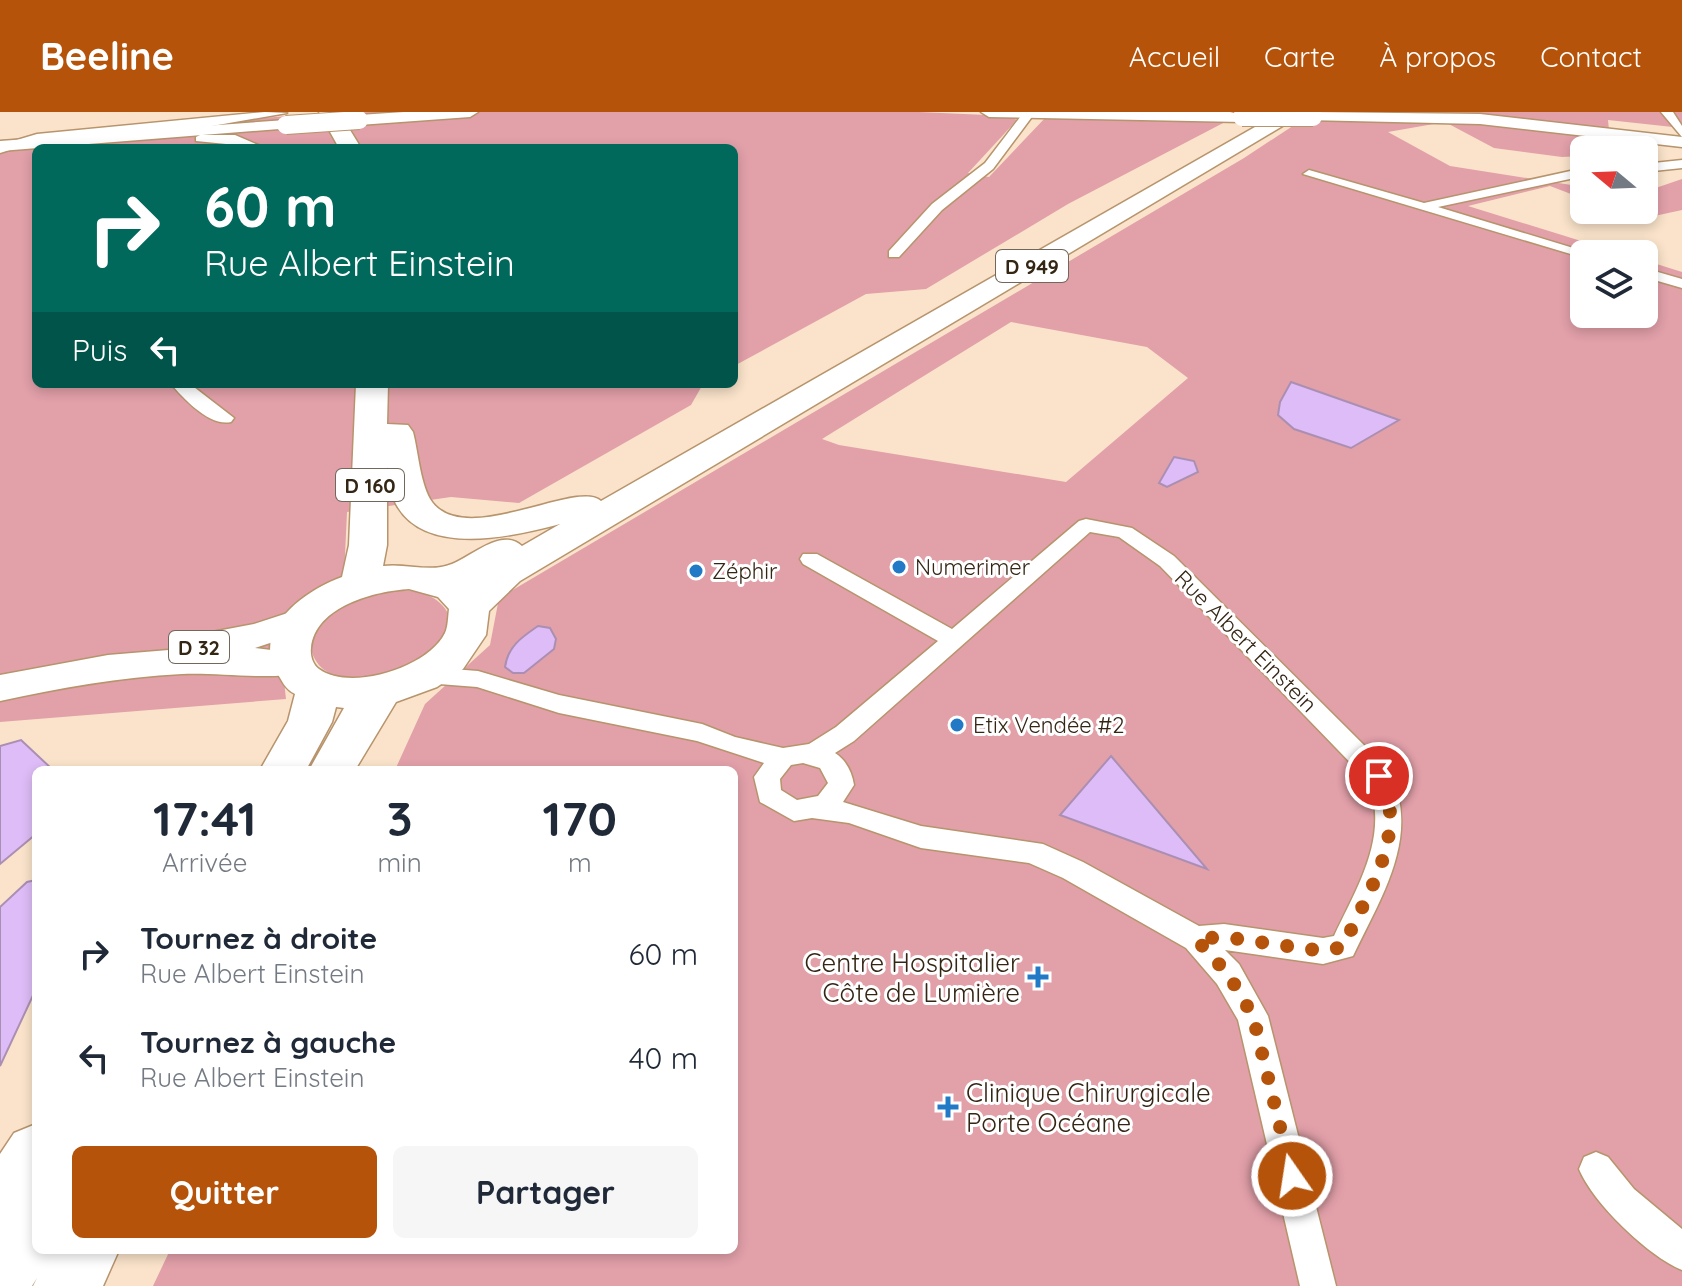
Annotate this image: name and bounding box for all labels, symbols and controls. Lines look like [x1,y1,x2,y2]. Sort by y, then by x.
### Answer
text: Beeline [40,32,174,80]
text: Accueil [1129,39,1220,74]
text: Carte [1264,39,1335,74]
text: À propos [1379,39,1496,74]
text: Contact [1540,39,1642,74]
north arrow [1570,136,1658,224]
map controls [1570,136,1658,328]
text: 60 m [204,171,337,241]
icon: right [72,176,176,280]
text: Rue Albert Einstein [204,240,515,285]
button: layers [1570,240,1658,328]
road number: D 949 [996,250,1068,282]
icon: left [143,328,187,372]
text: Puis [72,331,127,369]
road number: D 160 [336,469,404,501]
place label: Numerimer [915,553,1031,581]
place label: Zéphir [712,557,778,585]
marker: Numerimer [890,558,908,576]
marker: Zéphir [687,562,705,580]
street label: Rue Albert Einstein [1169,564,1323,718]
road number: D 32 [169,631,229,663]
place label: Etix Vendée #2 [973,711,1124,739]
marker: Etix Vendée #2 [948,716,966,734]
pin [1345,742,1413,810]
icon: arrive [1357,754,1401,798]
text: 17:41 [153,788,256,848]
text: 3 [387,788,412,848]
text: 170 [543,788,617,848]
text: Arrivée [162,846,247,879]
text: min [377,846,422,879]
text: m [568,846,592,879]
text: Tournez à droite [140,919,377,957]
icon: right [72,932,116,976]
text: 60 m [628,935,698,973]
place label: Centre Hospitalier Côte de Lumière [805,946,1020,1009]
text: Rue Albert Einstein [140,957,364,990]
marker: Centre Hospitalier Côte de Lumière [1027,966,1049,988]
text: Tournez à gauche [140,1023,396,1061]
icon: left [72,1036,116,1080]
text: 40 m [629,1039,698,1077]
text: Rue Albert Einstein [140,1061,364,1094]
place label: Clinique Chirurgicale Porte Océane [966,1076,1211,1139]
marker: Clinique Chirurgicale Porte Océane [937,1096,959,1118]
position arrow [1250,1134,1334,1218]
button: Quitter [72,1146,377,1238]
button: Partager [393,1146,698,1238]

